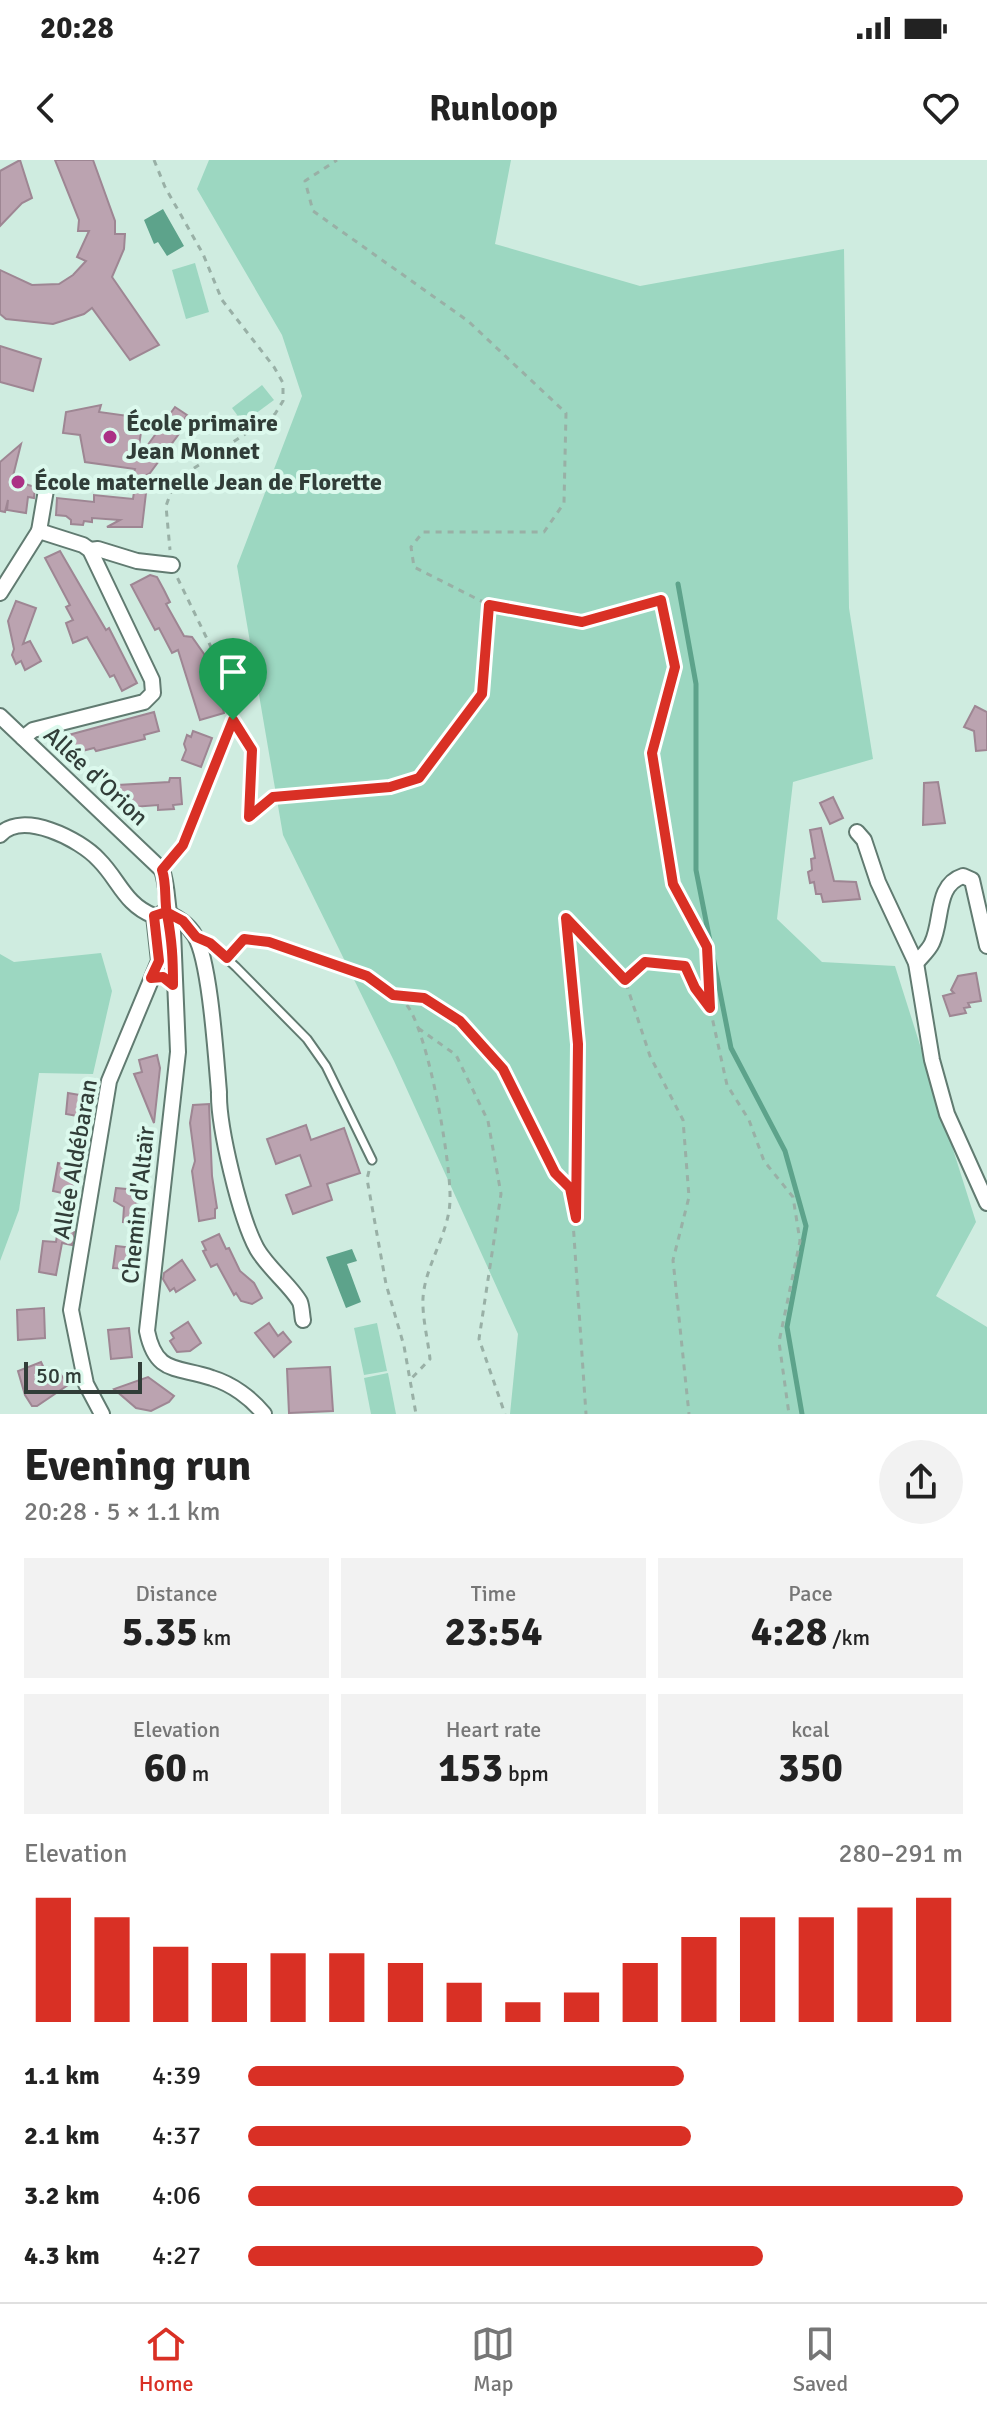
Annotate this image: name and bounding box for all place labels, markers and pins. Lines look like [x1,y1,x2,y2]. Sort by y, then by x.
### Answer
place label: École primaire Jean Monnet [126,408,278,466]
marker: École primaire Jean Monnet [101,428,119,446]
place label: École maternelle Jean de Florette [34,467,382,497]
marker: École maternelle Jean de Florette [9,473,27,491]
pin [199,638,267,720]

